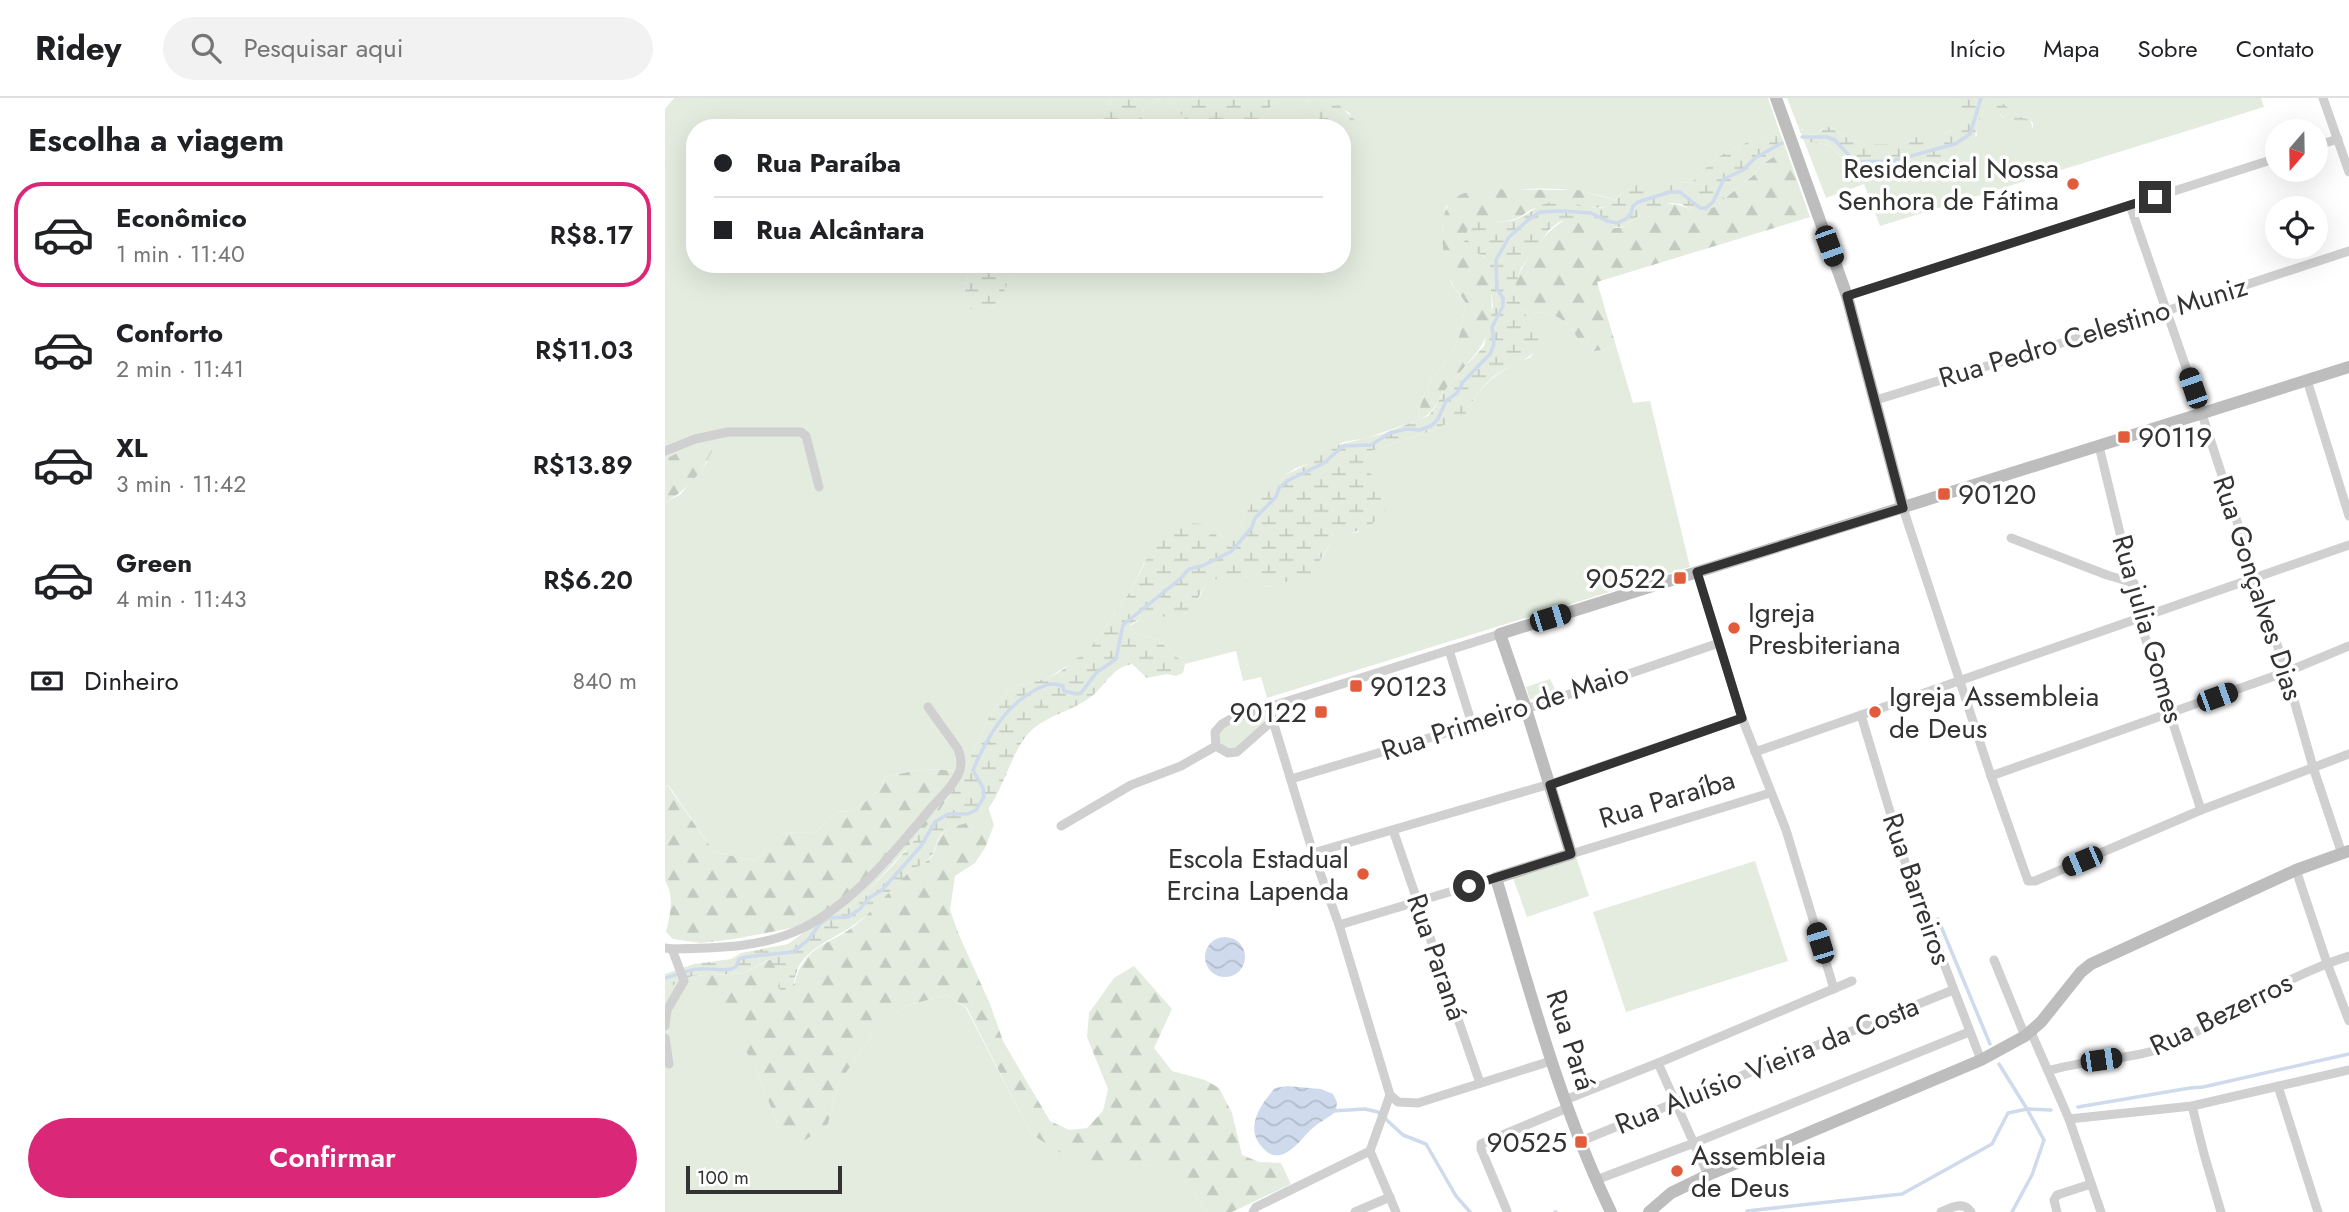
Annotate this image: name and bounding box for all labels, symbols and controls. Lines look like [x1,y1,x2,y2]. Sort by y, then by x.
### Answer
search box [163,17,653,80]
text: Ridey [35,25,121,72]
icon: search [187,29,225,67]
text: Pesquisar aqui [243,29,403,67]
text: Início [1950,31,2005,66]
text: Mapa [2043,31,2100,66]
text: Sobre [2138,31,2198,66]
text: Contato [2236,31,2314,66]
text: Escolha a viagem [28,117,284,163]
north arrow [2265,119,2327,182]
map controls [2265,119,2328,259]
text: Rua Paraíba [756,144,901,182]
place label: Residencial Nossa Senhora de Fátima [1837,148,2059,221]
marker: Residencial Nossa Senhora de Fátima [2065,176,2081,192]
route end [2139,181,2171,213]
button: locate [2265,196,2328,259]
text: Econômico [116,199,247,237]
icon: car [32,203,95,266]
text: Rua Alcântara [756,211,925,249]
text: R$8.17 [550,216,633,254]
car [1812,223,1847,269]
text: 1 min · 11:40 [116,237,245,271]
street label: Rua Pedro Celestino Muniz [1934,266,2252,398]
text: Conforto [116,314,223,352]
icon: car [32,318,95,381]
text: R$11.03 [535,331,633,369]
text: 2 min · 11:41 [116,352,244,386]
car [2177,365,2210,411]
place label: 90119 [2138,417,2212,458]
text: XL [116,429,148,467]
marker: 90119 [2116,429,2132,445]
icon: car [32,433,95,496]
text: R$13.89 [533,446,633,484]
text: 3 min · 11:42 [116,467,246,501]
street label: Rua Gonçalves Dias [2202,470,2314,706]
place label: 90120 [1958,474,2036,515]
marker: 90120 [1936,486,1952,502]
street label: Rua julia Gomes [2102,530,2194,728]
text: Green [116,544,192,582]
icon: car [32,548,95,611]
place label: 90522 [1585,558,1666,599]
text: R$6.20 [543,561,633,599]
marker: 90522 [1672,570,1688,586]
text: 4 min · 11:43 [116,582,247,616]
place label: Igreja Presbiteriana [1748,592,1901,665]
car [1527,602,1574,634]
marker: Igreja Presbiteriana [1726,620,1742,636]
street label: Rua Primeiro de Maio [1376,653,1634,771]
icon: cash [28,662,66,700]
text: Dinheiro [84,662,179,700]
text: 840 m [572,664,637,698]
place label: 90123 [1370,666,1447,707]
place label: Igreja Assembleia de Deus [1889,676,2099,749]
marker: 90123 [1348,678,1364,694]
car [2194,680,2241,714]
place label: 90122 [1230,692,1307,733]
marker: 90122 [1313,704,1329,720]
marker: Igreja Assembleia de Deus [1867,704,1883,720]
street label: Rua Paraíba [1594,759,1740,839]
street label: Rua Barreiros [1872,808,1962,970]
place label: Escola Estadual Ercina Lapenda [1167,838,1349,911]
car [2059,843,2106,879]
marker: Escola Estadual Ercina Lapenda [1355,866,1371,882]
route start [1453,870,1485,902]
street label: Rua Paraná [1396,888,1478,1026]
car [1804,920,1837,966]
street label: Rua Bezerros [2143,962,2299,1066]
street label: Rua Pará [1536,984,1606,1096]
street label: Rua Aluísio Vieira da Costa [1609,985,1925,1145]
car [2079,1047,2124,1073]
button: Confirmar [28,1118,637,1198]
place label: 90525 [1487,1122,1567,1163]
marker: 90525 [1573,1134,1589,1150]
place label: Assembleia de Deus [1691,1135,1826,1208]
scale bar [686,1163,842,1195]
marker: Assembleia de Deus [1669,1163,1685,1179]
text: 100 m [697,1164,749,1191]

